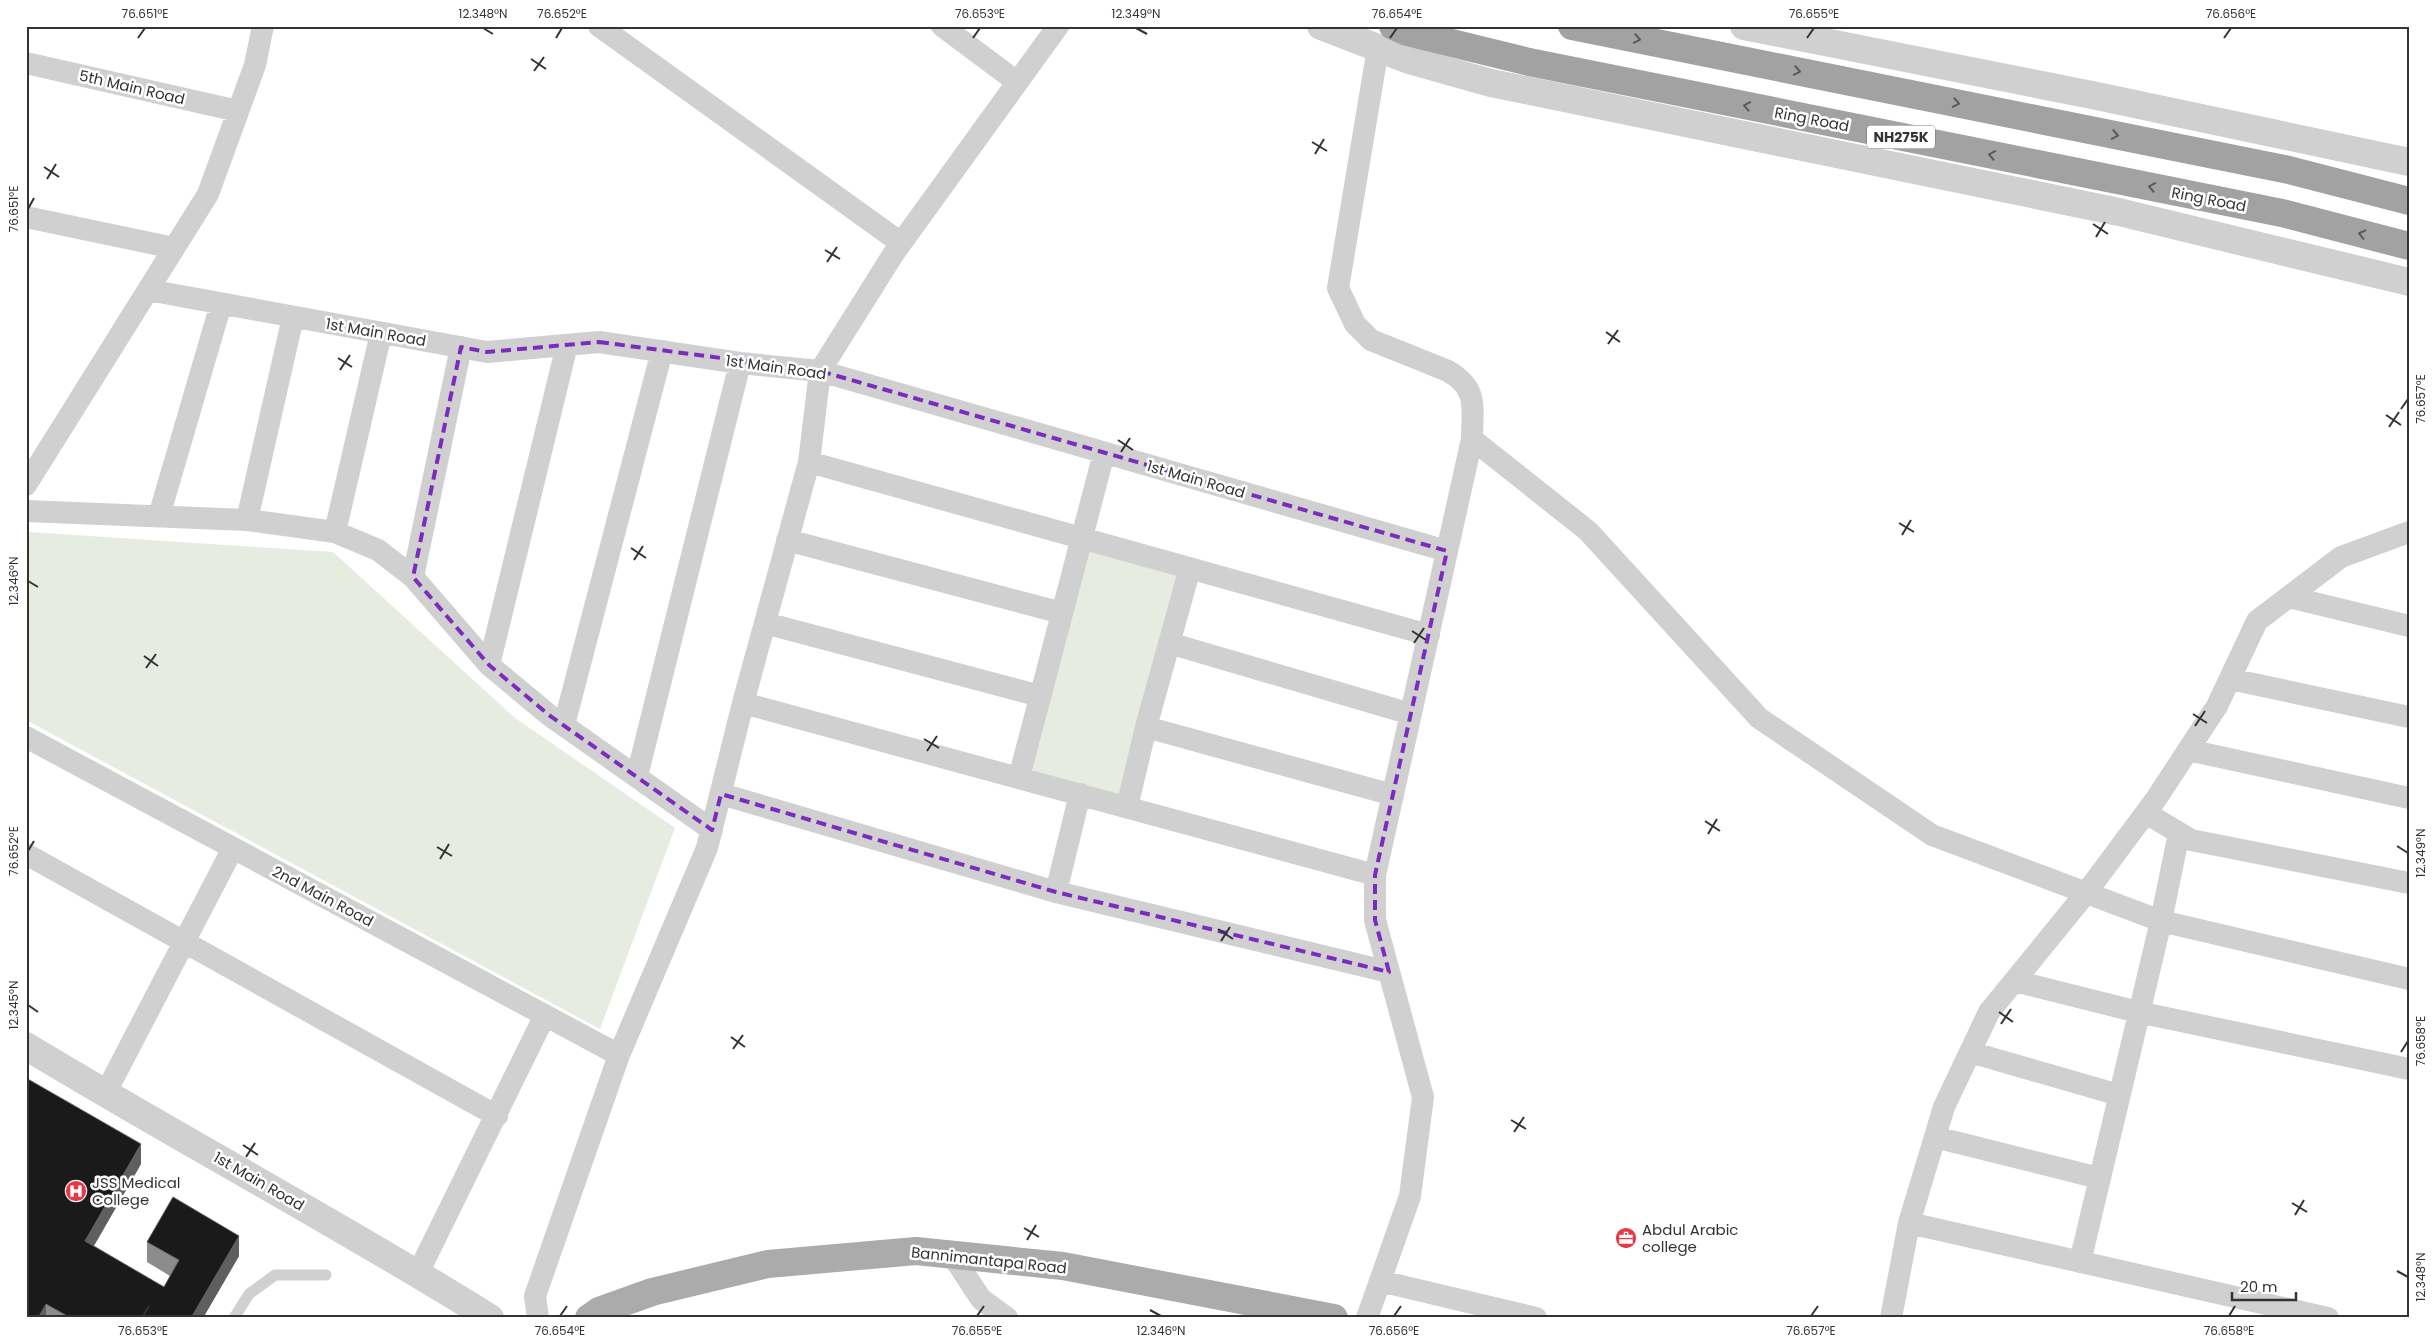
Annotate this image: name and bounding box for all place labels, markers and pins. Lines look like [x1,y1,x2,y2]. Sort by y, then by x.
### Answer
place label: JSS Medical College [92,1172,181,1210]
hospital icon: JSS Medical College [64,1179,88,1203]
place label: Abdul Arabic college [1642,1219,1738,1257]
office icon: Abdul Arabic college [1614,1226,1638,1250]

